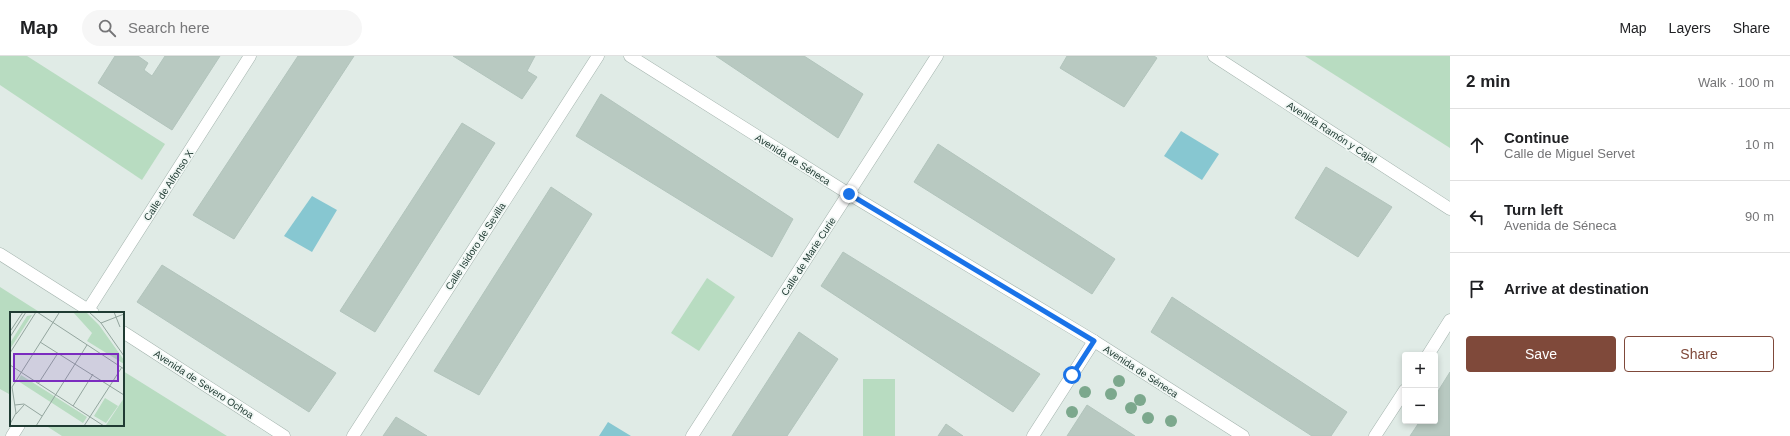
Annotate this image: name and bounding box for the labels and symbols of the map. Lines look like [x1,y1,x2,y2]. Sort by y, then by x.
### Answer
street label: Avenida Ramón y Cajal [1285,99,1378,165]
street label: Avenida de Séneca [753,132,833,187]
street label: Calle de Alfonso X [142,148,195,223]
route end [840,185,858,203]
street label: Calle Isidoro de Sevilla [443,200,508,292]
street label: Calle de Marie Curie [779,215,838,297]
inset map [10,312,124,426]
street label: Avenida de Séneca [1101,343,1180,400]
street label: Avenida de Severo Ochoa [152,348,256,421]
route start [1063,366,1081,384]

